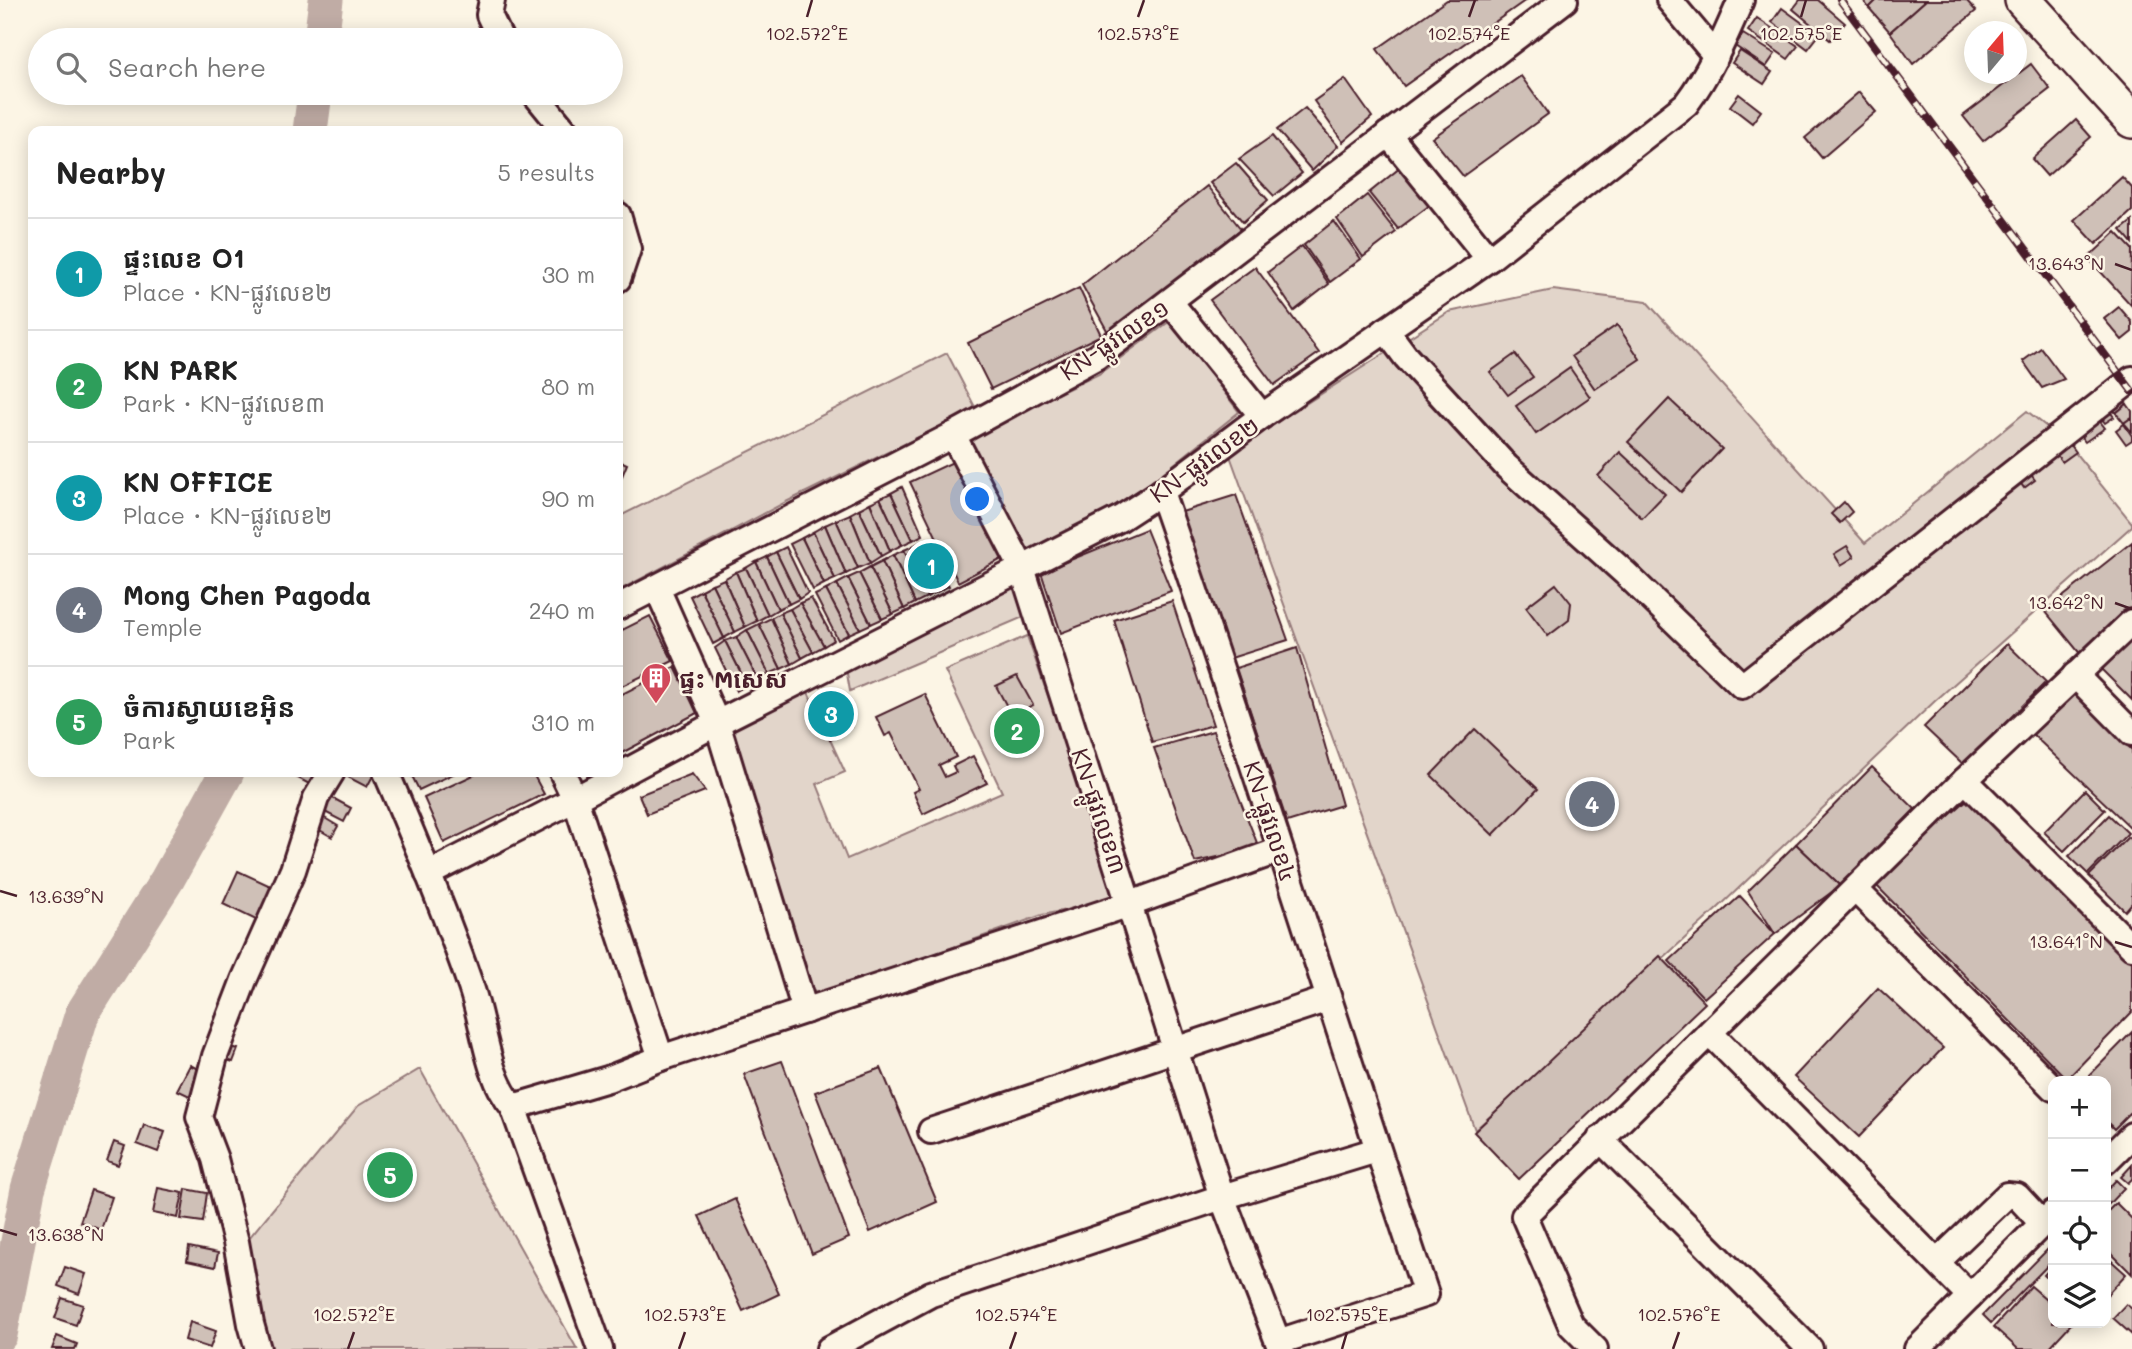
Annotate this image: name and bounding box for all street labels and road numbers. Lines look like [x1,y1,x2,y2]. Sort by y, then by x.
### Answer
street label: KN-ផ្លូវលេខ១ [1053,291,1179,394]
street label: KN-ផ្លូវលេខ២ [1143,409,1270,516]
street label: KN-ផ្លូវលេខ៣ [1057,744,1135,880]
street label: KN-ផ្លូវលេខ៤ [1229,757,1305,888]

